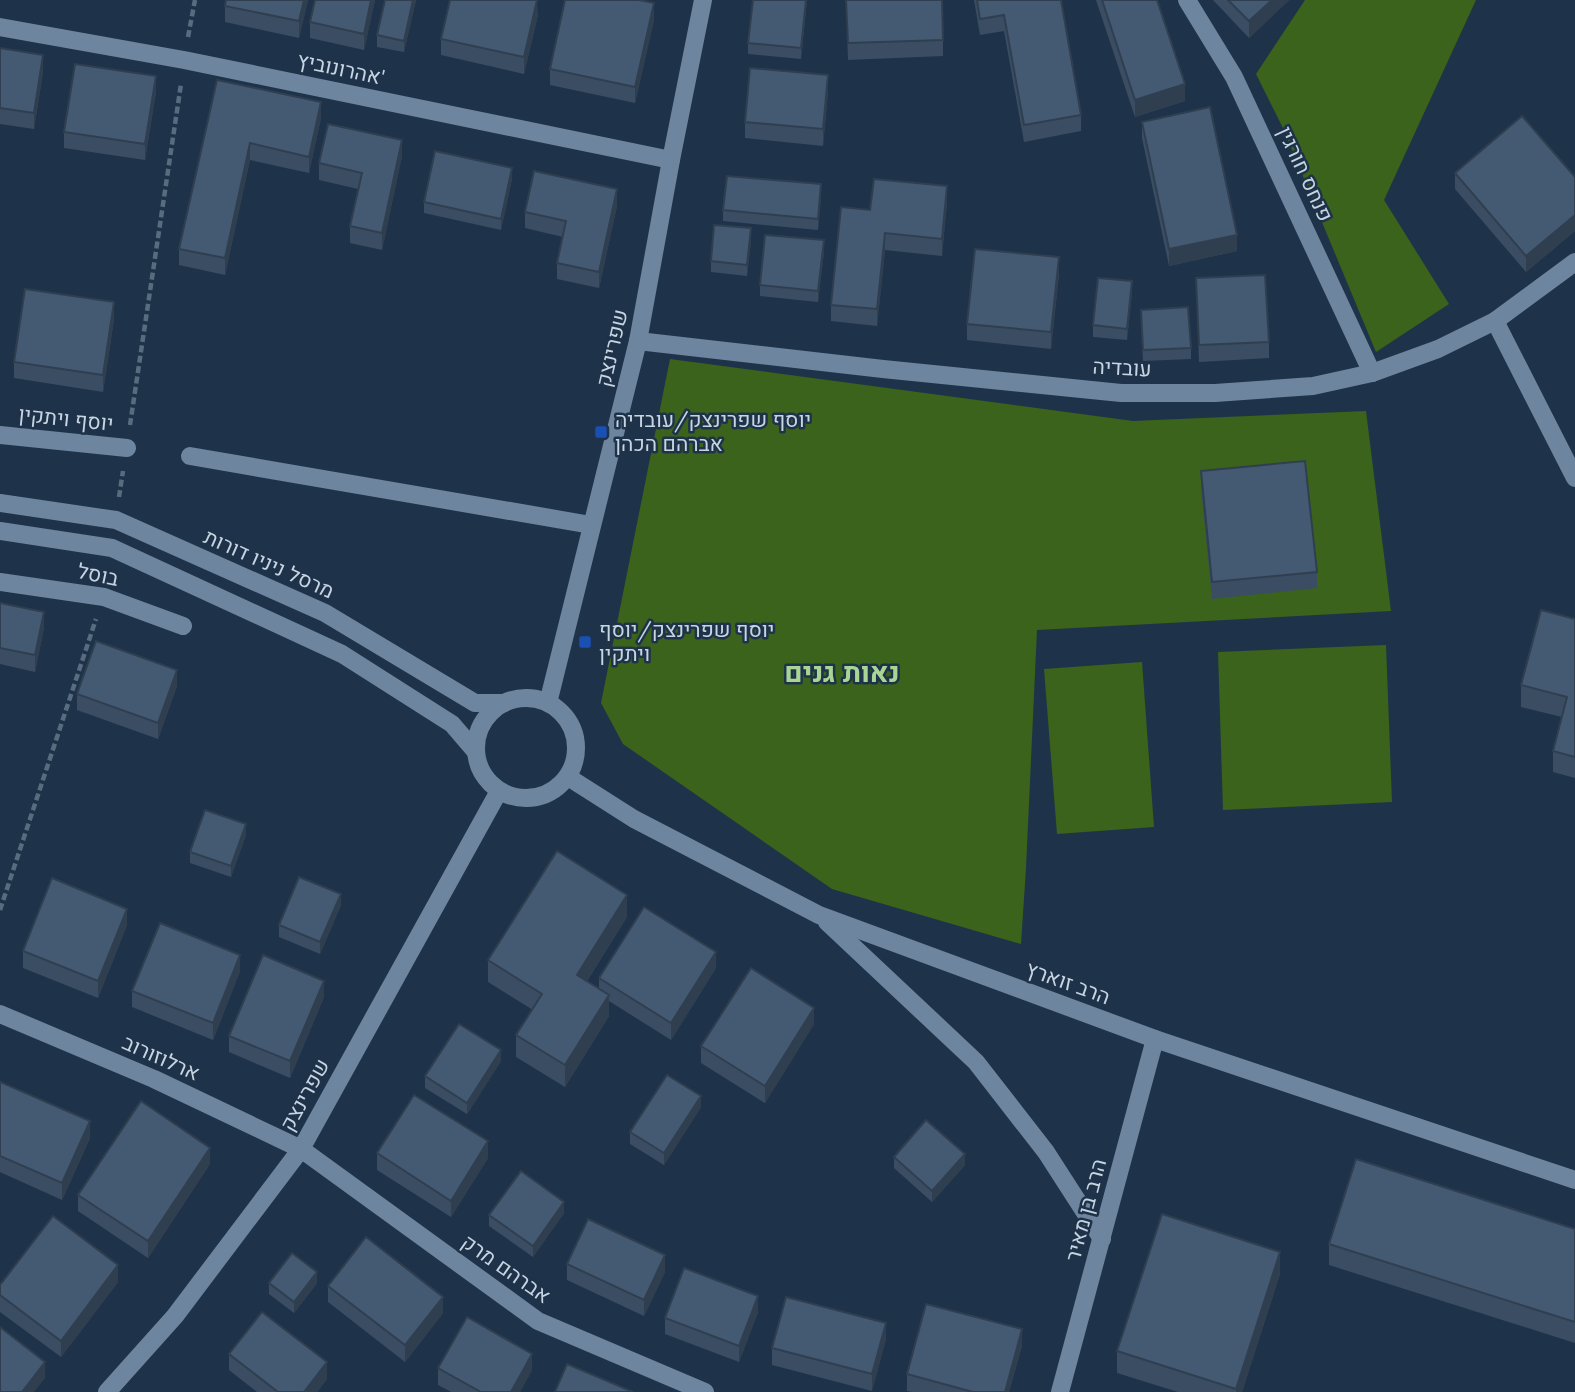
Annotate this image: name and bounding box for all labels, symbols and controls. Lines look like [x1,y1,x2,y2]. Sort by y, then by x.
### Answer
street label: אהרונוביץ' [295,46,388,91]
street label: פנחס חורגין [1272,122,1339,226]
street label: שפרינצק [590,307,634,389]
street label: עובדיה [1092,352,1152,383]
street label: יוסף ויתקין [17,400,115,437]
place label: יוסף שפרינצק/עובדיה אברהם הכהן [615,406,811,457]
marker: יוסף שפרינצק/עובדיה אברהם הכהן [593,424,609,440]
street label: מרסל ניניו דורות [200,523,338,604]
street label: בוסל [75,557,121,592]
place label: יוסף שפרינצק/יוסף ויתקין [599,616,774,667]
marker: יוסף שפרינצק/יוסף ויתקין [577,634,593,650]
district label: נאות גנים [784,654,900,690]
street label: הרב זוארץ [1022,955,1114,1010]
street label: ארלוזורוב [118,1029,204,1087]
street label: שפרינצק [274,1054,335,1136]
street label: הרב בן מאיר [1059,1156,1112,1264]
street label: אברהם מרק [456,1228,556,1309]

